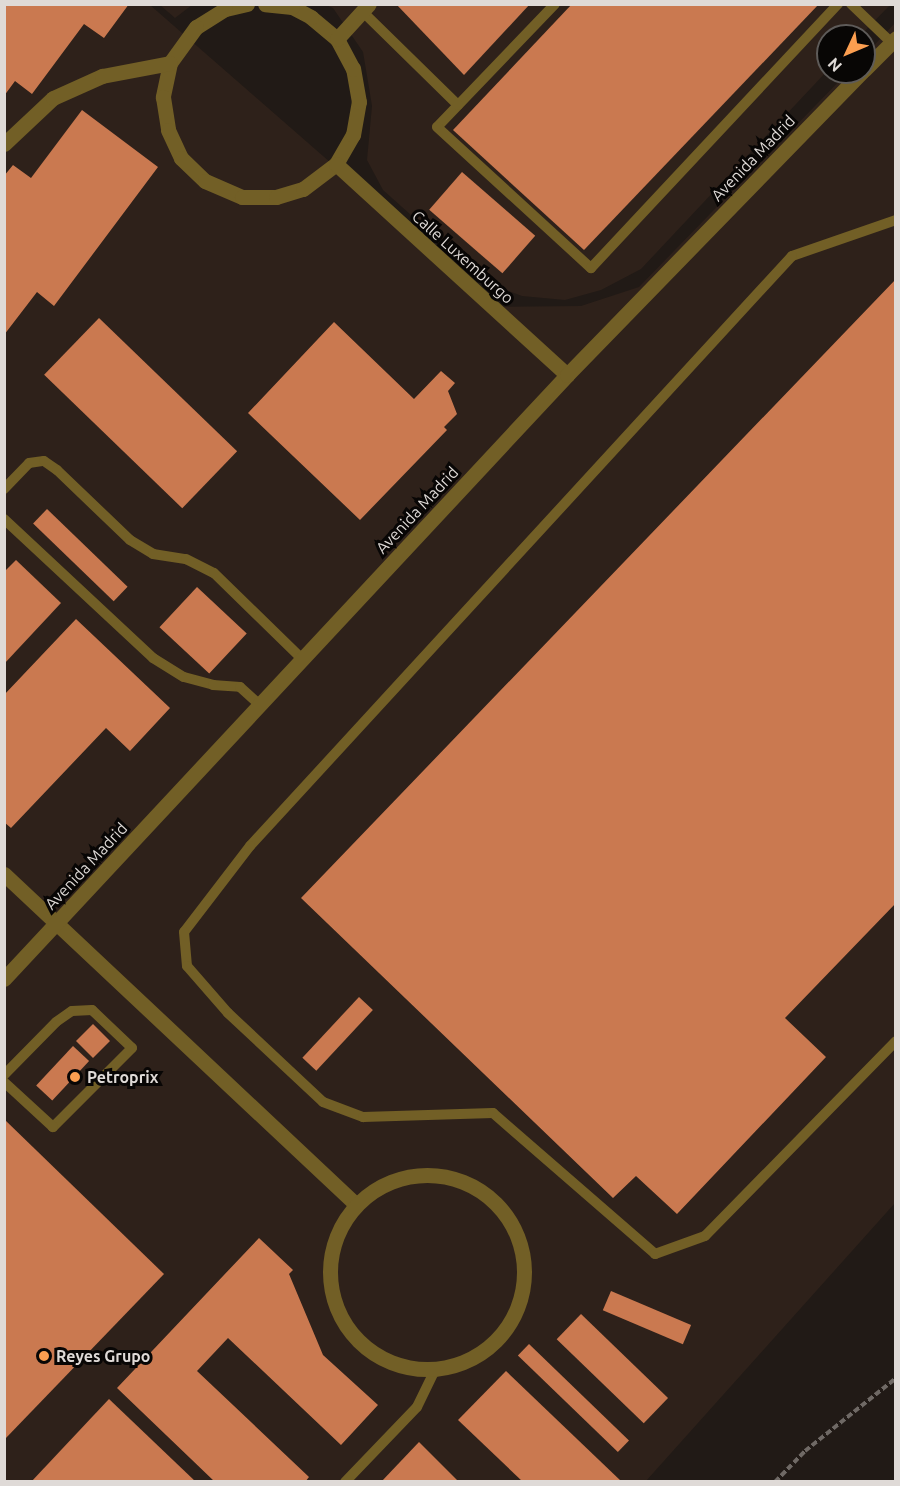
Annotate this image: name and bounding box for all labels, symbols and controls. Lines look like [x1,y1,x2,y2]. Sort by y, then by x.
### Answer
north arrow [816,24,876,84]
text: N [824,55,845,76]
street label: Avenida Madrid [707,111,799,205]
street label: Calle Luxemburgo [408,206,518,308]
street label: Avenida Madrid [372,463,462,557]
street label: Avenida Madrid [41,819,131,913]
place label: Petroprix [87,1067,158,1087]
marker: Petroprix [68,1070,82,1084]
place label: Reyes Grupo [56,1346,151,1366]
marker: Reyes Grupo [37,1349,51,1363]

